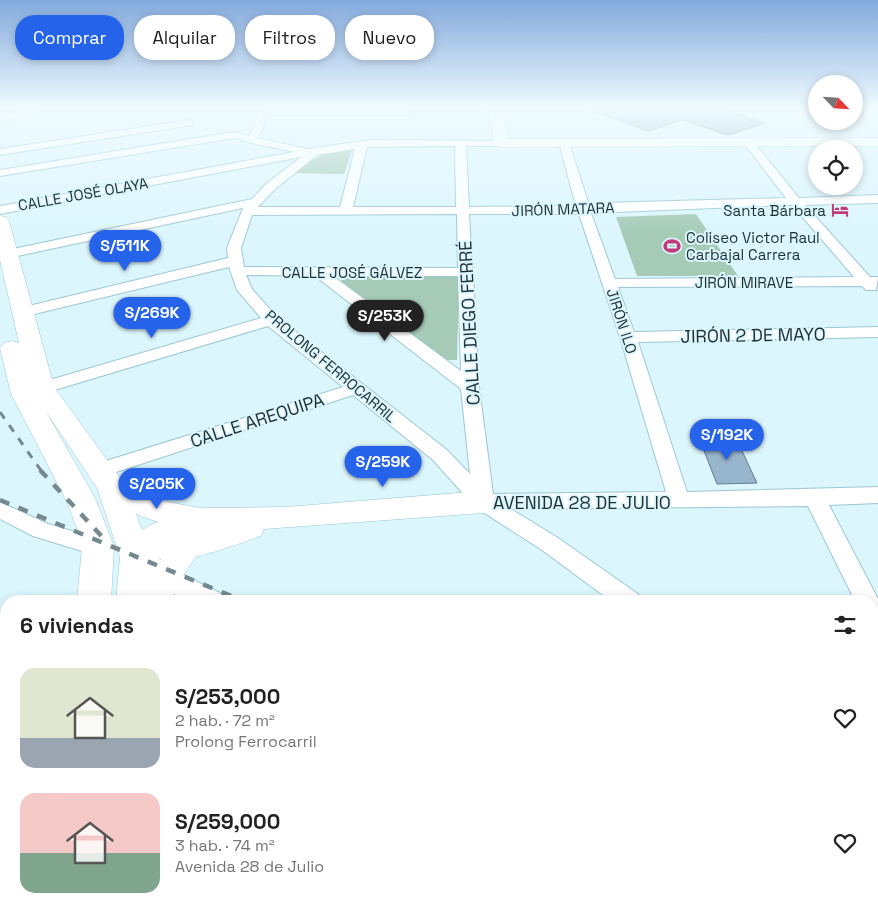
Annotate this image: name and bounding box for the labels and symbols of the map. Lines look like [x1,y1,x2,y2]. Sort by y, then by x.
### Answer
north arrow [808,75,862,130]
street label: CALLE JOSÉ OLAYA [16,173,150,215]
street label: JIRÓN MATARA [511,198,615,220]
hotel icon: Santa Bárbara [830,200,850,220]
place label: Santa Bárbara [723,201,826,220]
place label: Coliseo Victor Raul Carbajal Carrera [686,228,820,264]
pin: S/511K [84,230,166,272]
sports icon: Coliseo Victor Raul Carbajal Carrera [662,236,682,256]
street label: CALLE DIEGO FERRÉ [453,240,485,406]
street label: CALLE JOSÉ GÁLVEZ [282,263,422,282]
street label: JIRÓN MIRAVE [695,273,793,292]
street label: JIRÓN ILO [603,286,641,356]
pin: S/269K [111,296,193,339]
pin: S/253K [344,300,426,342]
street label: PROLONG FERROCARRIL [262,306,400,426]
street label: JIRÓN 2 DE MAYO [680,322,826,348]
street label: CALLE AREQUIPA [187,388,327,452]
pin: S/192K [686,418,768,461]
pin: S/259K [342,446,424,488]
pin: S/205K [116,468,198,510]
street label: AVENIDA 28 DE JULIO [493,491,671,514]

